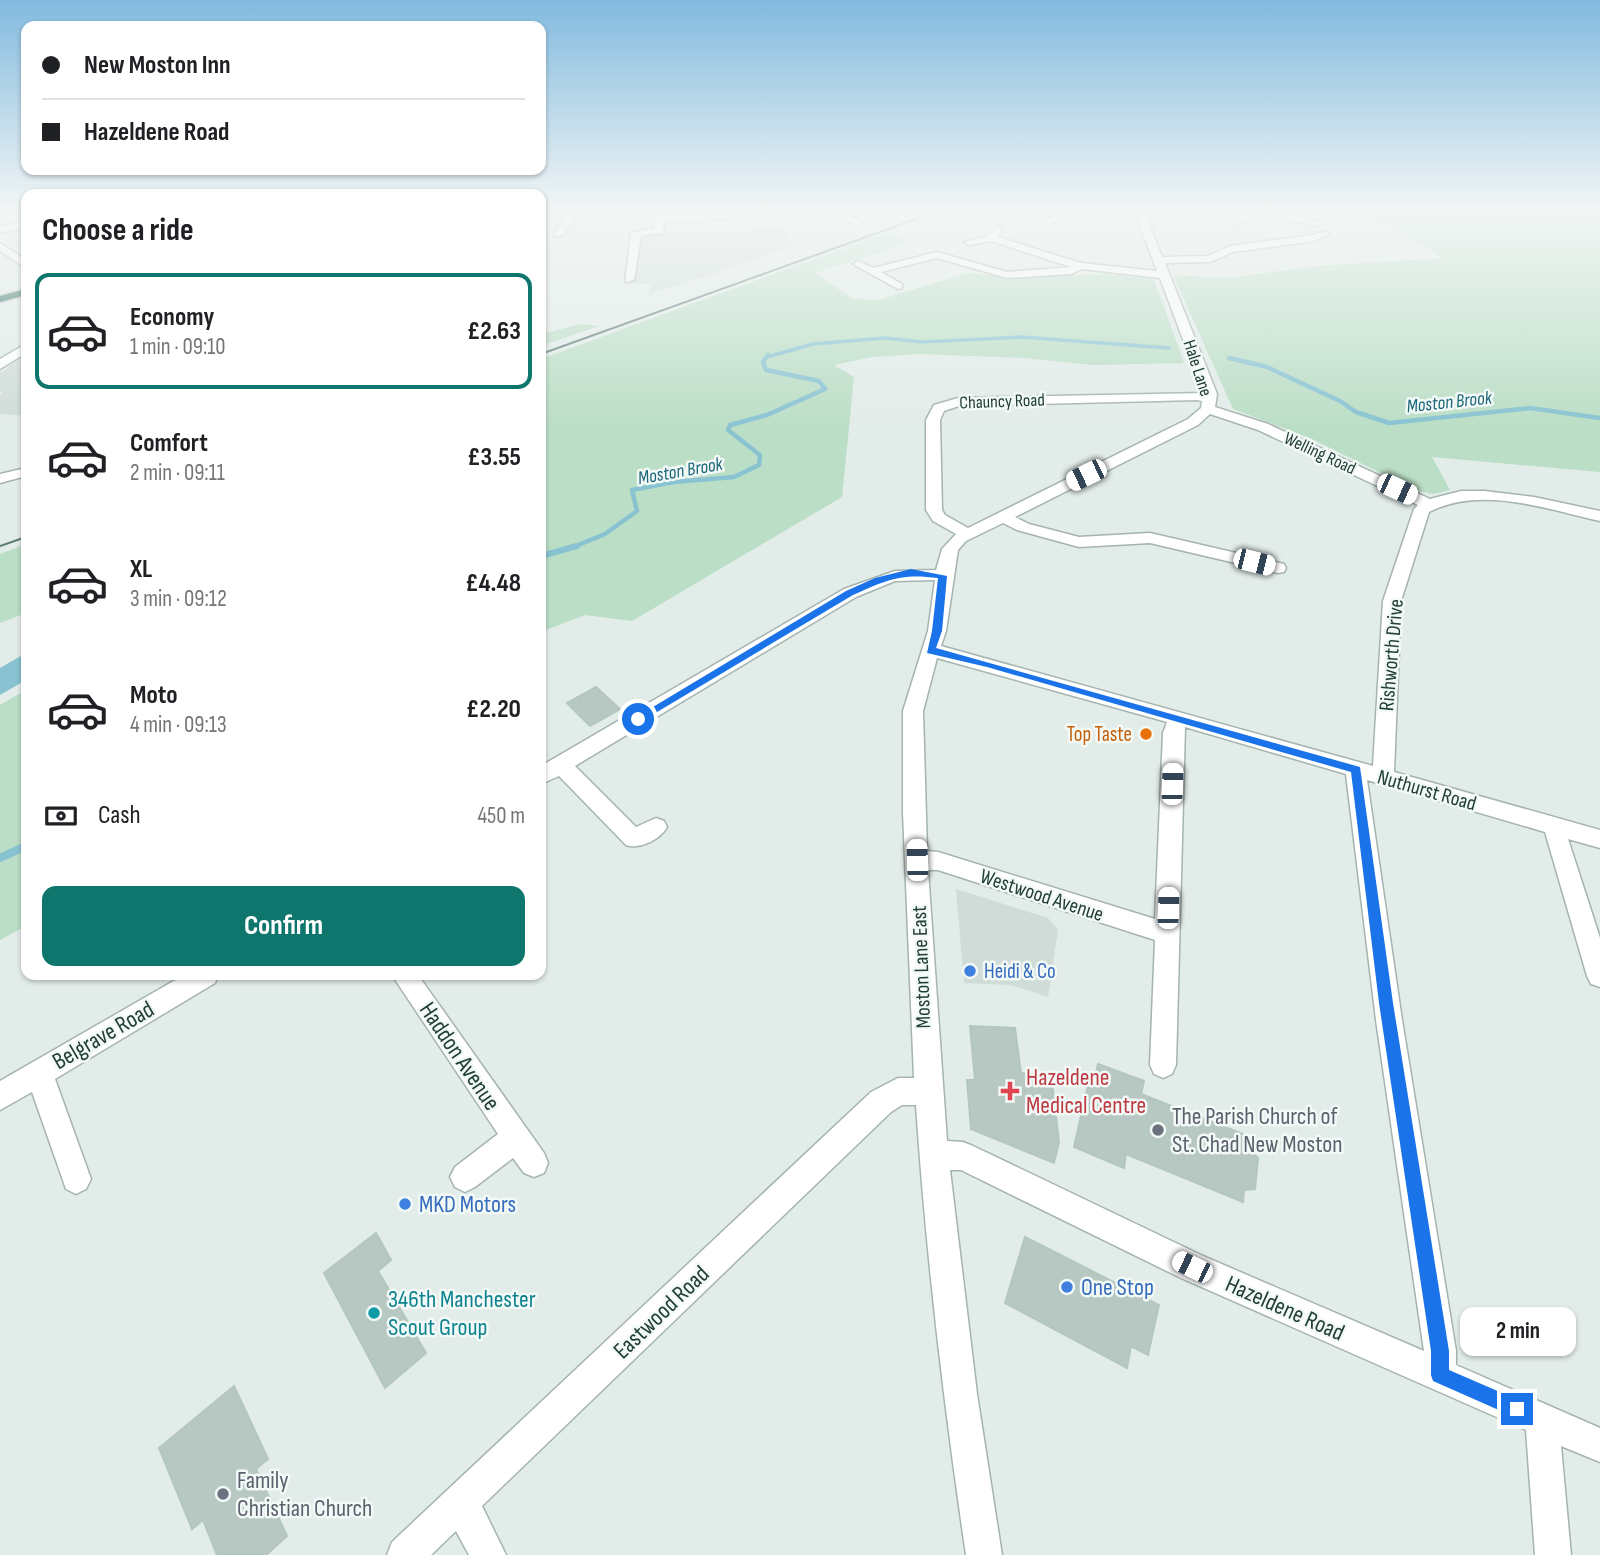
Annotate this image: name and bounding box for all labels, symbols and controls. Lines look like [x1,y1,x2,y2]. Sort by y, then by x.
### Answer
text: New Moston Inn [84,50,231,81]
text: Hazeldene Road [84,117,229,148]
text: Choose a ride [42,211,194,250]
icon: car [46,300,109,363]
text: Economy [130,302,214,333]
text: £2.63 [467,316,521,347]
text: 1 min · 09:10 [130,333,226,361]
street label: Hale Lane [1179,337,1216,399]
water label: Moston Brook [1405,386,1494,418]
street label: Chauncy Road [959,390,1045,413]
icon: car [46,426,109,489]
text: Comfort [130,428,208,459]
street label: Welling Road [1281,428,1359,479]
text: £3.55 [467,442,521,473]
water label: Moston Brook [636,453,725,490]
car [1063,456,1110,494]
text: 2 min · 09:11 [130,459,225,487]
car [1374,471,1421,507]
car [1232,547,1277,577]
icon: car [46,552,109,615]
text: XL [130,554,152,585]
text: £4.48 [465,568,521,599]
text: 3 min · 09:12 [130,585,227,613]
street label: Rishworth Drive [1374,598,1409,712]
icon: car [46,678,109,741]
text: Moto [130,680,178,711]
text: £2.20 [466,694,521,725]
route start [622,703,654,735]
text: 4 min · 09:13 [130,711,227,739]
place label: Top Taste [1067,722,1132,747]
marker: Top Taste [1138,726,1154,742]
car [1161,763,1184,805]
street label: Nuthurst Road [1375,764,1479,817]
icon: cash [42,797,80,835]
text: Cash [98,800,141,831]
text: 450 m [477,802,525,830]
car [906,839,929,881]
street label: Westwood Avenue [977,864,1107,927]
button: Confirm [42,886,525,966]
car [1157,887,1180,929]
street label: Moston Lane East [907,905,936,1029]
place label: Heidi & Co [984,959,1056,984]
marker: Heidi & Co [962,963,978,979]
street label: Belgrave Road [47,995,159,1076]
street label: Haddon Avenue [413,997,506,1116]
place label: Hazeldene Medical Centre [1026,1063,1146,1120]
marker: Hazeldene Medical Centre [1000,1081,1020,1101]
place label: The Parish Church of St. Chad New Moston [1172,1102,1343,1159]
marker: The Parish Church of St. Chad New Moston [1150,1122,1166,1138]
place label: MKD Motors [419,1190,516,1219]
marker: MKD Motors [397,1196,413,1212]
car [1169,1248,1216,1286]
street label: Eastwood Road [607,1260,715,1365]
street label: Hazeldene Road [1221,1269,1349,1348]
place label: One Stop [1081,1273,1154,1302]
marker: One Stop [1059,1279,1075,1295]
place label: 346th Manchester Scout Group [388,1285,536,1342]
marker: 346th Manchester Scout Group [366,1305,382,1321]
callout: 2 min [1459,1308,1575,1356]
text: 2 min [1496,1317,1540,1345]
route end [1501,1393,1533,1425]
place label: Family Christian Church [237,1466,372,1523]
marker: Family Christian Church [215,1486,231,1502]

